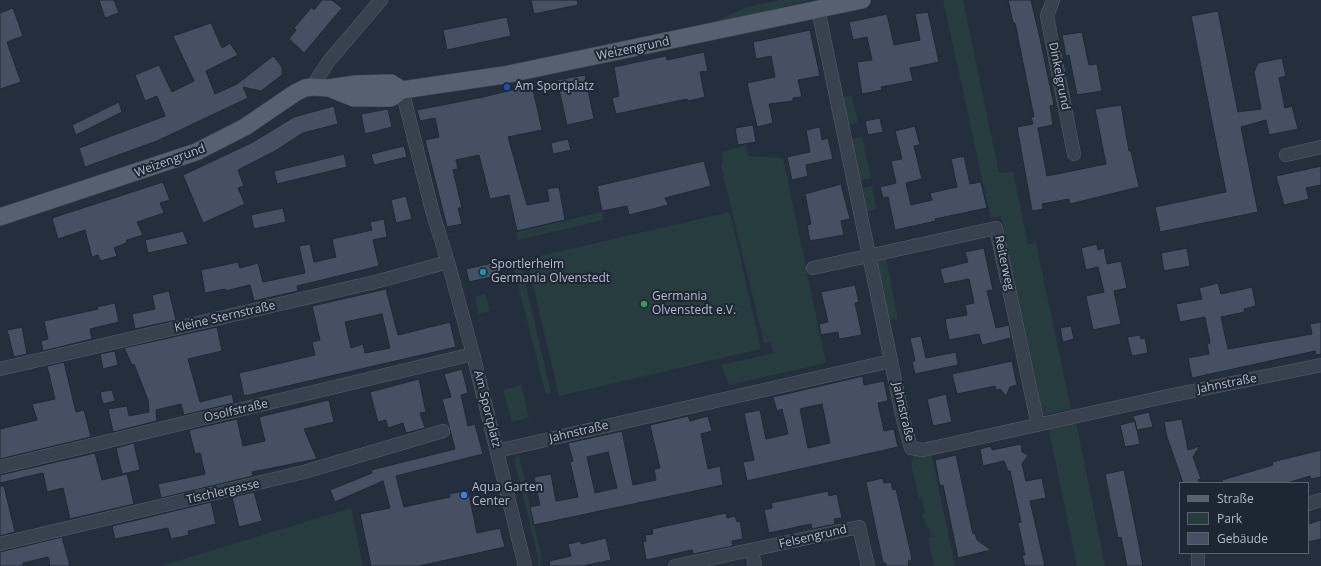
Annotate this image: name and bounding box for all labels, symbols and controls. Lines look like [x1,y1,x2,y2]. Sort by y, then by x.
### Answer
street label: Weizengrund [595,34,671,64]
street label: Dinkelgrund [1045,41,1073,111]
place label: Am Sportplatz [515,80,594,94]
marker: Am Sportplatz [502,82,512,92]
street label: Weizengrund [133,142,207,180]
street label: Reiterweg [991,234,1017,292]
place label: Sportlerheim Germania Olvenstedt [491,258,610,286]
marker: Sportlerheim Germania Olvenstedt [478,267,488,277]
place label: Germania Olvenstedt e.V. [652,290,736,318]
street label: Kleine Sternstraße [173,298,277,336]
marker: Germania Olvenstedt e.V. [639,299,649,309]
street label: Am Sportplatz [470,369,504,449]
street label: Jahnstraße [1196,371,1258,397]
street label: Jahnstraße [889,381,917,443]
street label: Osolfstraße [203,397,269,425]
street label: Jahnstraße [548,418,610,446]
street label: Tischlergasse [185,477,261,507]
place label: Aqua Garten Center [472,481,543,509]
legend [1179,482,1309,554]
marker: Aqua Garten Center [459,490,469,500]
text: Straße [1217,490,1254,507]
text: Park [1217,510,1242,527]
street label: Felsengrund [778,522,848,552]
text: Gebäude [1217,530,1268,547]

